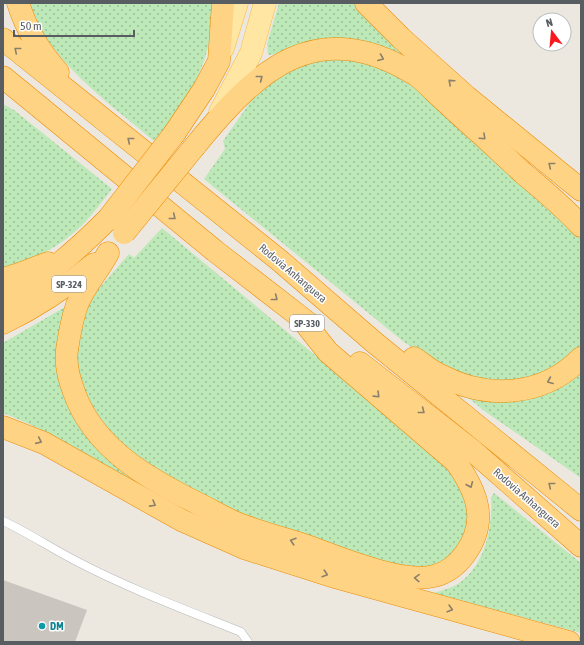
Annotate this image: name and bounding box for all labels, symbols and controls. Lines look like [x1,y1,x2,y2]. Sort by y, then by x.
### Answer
scale bar [14,12,134,38]
north arrow [532,12,572,52]
text: N [544,16,554,29]
text: 50 m [20,19,42,33]
one-way arrow [15,48,22,55]
one-way arrow [377,53,385,61]
one-way arrow [256,76,263,83]
one-way arrow [448,79,456,87]
one-way arrow [479,132,486,139]
one-way arrow [127,138,134,145]
one-way arrow [548,163,555,170]
one-way arrow [168,212,175,219]
street label: Rodovia Anhanguera [257,241,329,305]
road number: SP-324 [52,276,86,292]
one-way arrow [270,293,277,300]
road number: SP-330 [290,315,324,331]
one-way arrow [546,376,554,384]
one-way arrow [372,391,380,398]
one-way arrow [418,406,425,413]
one-way arrow [35,436,43,444]
street label: Rodovia Anhanguera [491,466,563,530]
one-way arrow [465,480,473,488]
one-way arrow [548,483,555,490]
one-way arrow [149,500,156,507]
one-way arrow [289,538,296,546]
one-way arrow [321,569,328,578]
one-way arrow [414,574,420,582]
one-way arrow [446,604,453,613]
place label: DM [50,620,64,632]
marker: DM [37,621,47,631]

